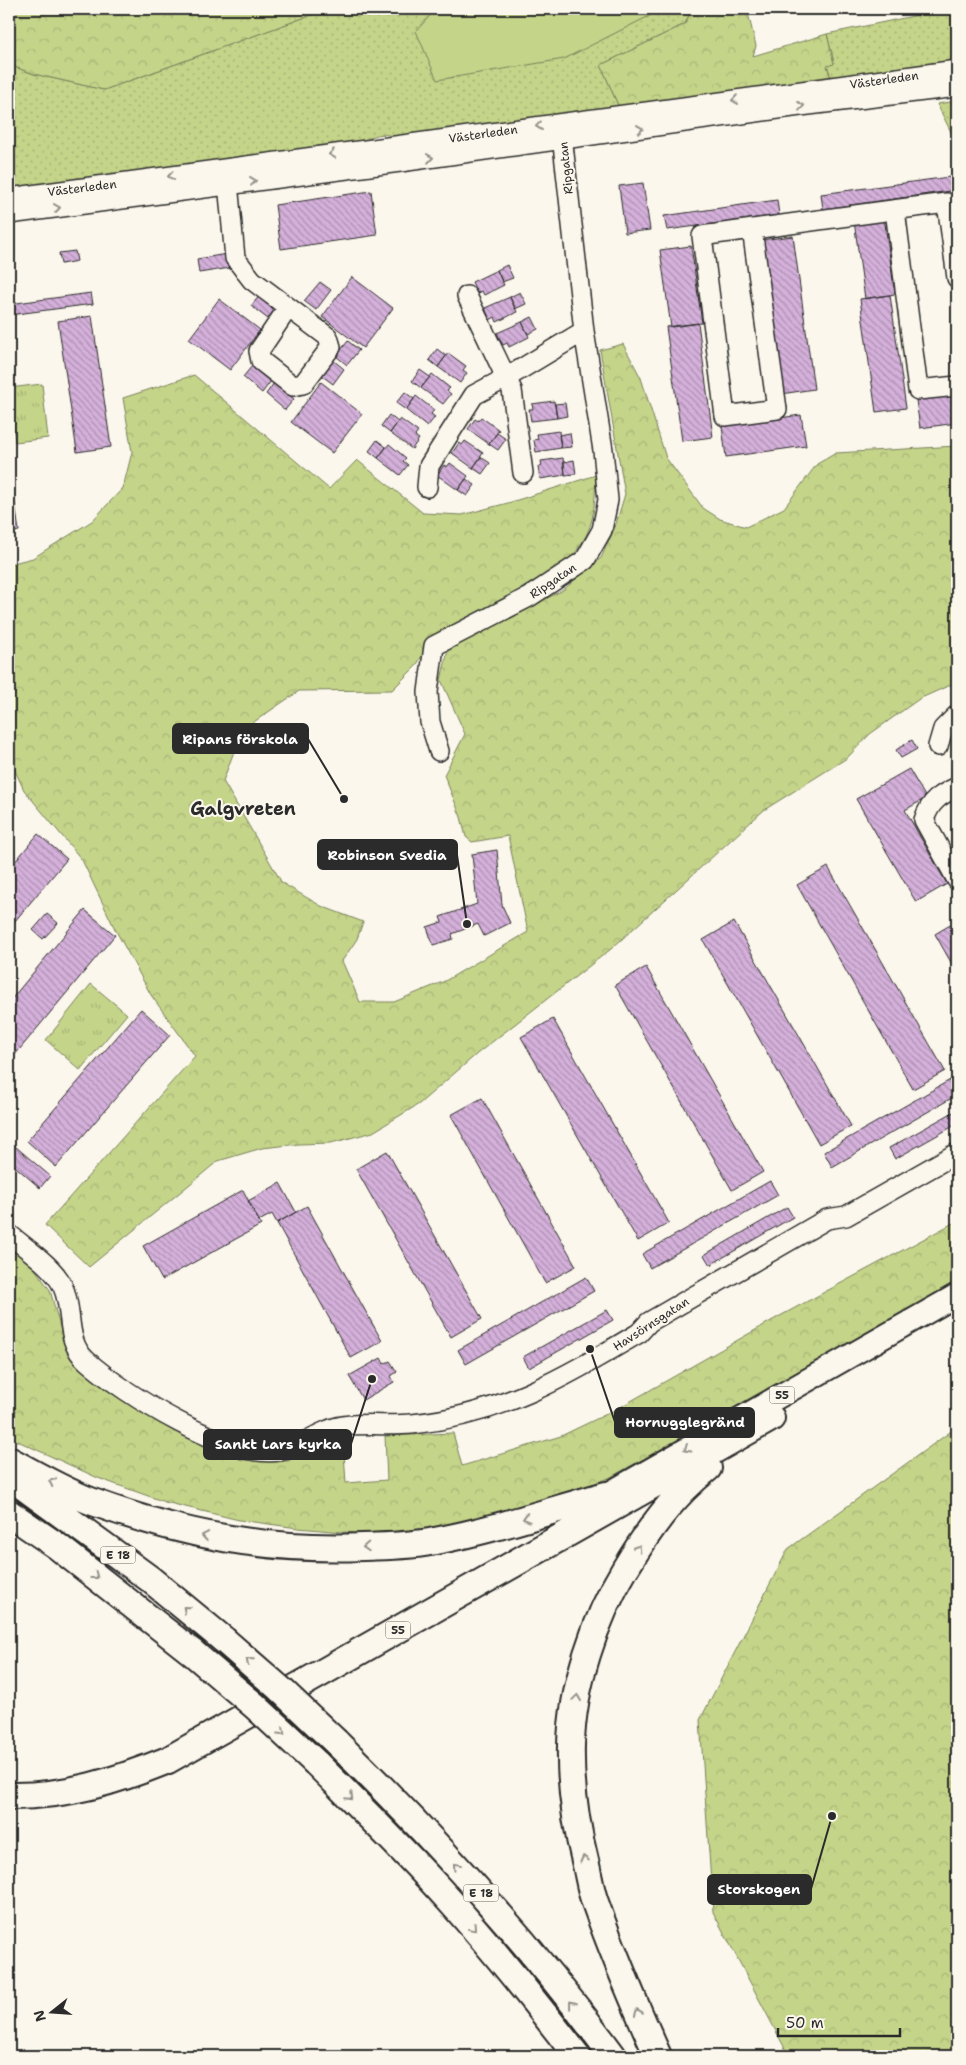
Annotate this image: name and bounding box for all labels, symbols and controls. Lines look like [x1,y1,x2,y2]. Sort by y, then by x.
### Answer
street label: Västerleden [849,67,919,93]
one-way arrow [731,94,739,105]
one-way arrow [797,101,805,112]
one-way arrow [535,120,543,131]
street label: Västerleden [448,121,518,147]
one-way arrow [636,124,644,135]
street label: Ripgatan [555,141,577,195]
one-way arrow [328,148,336,159]
one-way arrow [427,153,435,164]
one-way arrow [167,171,176,181]
street label: Västerleden [47,176,117,200]
one-way arrow [248,177,257,187]
one-way arrow [53,203,61,213]
street label: Ripgatan [527,560,579,602]
callout: Ripans förskola [173,724,308,753]
text: Ripans förskola [182,730,298,748]
district label: Galgvreten [190,797,296,821]
callout: Robinson Svedia [318,840,457,869]
text: Robinson Svedia [327,846,447,864]
street label: Havsörnsgatan [610,1293,692,1355]
road number: 55 [770,1386,794,1404]
callout: Hornugglegränd [615,1408,754,1437]
text: Hornugglegränd [625,1413,745,1431]
callout: Sankt Lars kyrka [204,1430,351,1459]
text: Sankt Lars kyrka [215,1435,342,1453]
one-way arrow [683,1443,692,1453]
one-way arrow [48,1478,57,1488]
one-way arrow [521,1512,530,1523]
one-way arrow [200,1531,209,1541]
one-way arrow [362,1542,370,1552]
one-way arrow [631,1545,641,1554]
road number: E 18 [100,1546,136,1564]
one-way arrow [89,1570,98,1578]
one-way arrow [183,1605,192,1614]
road number: 55 [386,1622,410,1638]
one-way arrow [245,1658,254,1667]
one-way arrow [571,1693,582,1701]
one-way arrow [277,1726,286,1735]
one-way arrow [344,1791,353,1800]
one-way arrow [579,1854,590,1863]
one-way arrow [453,1863,462,1872]
callout: Storskogen [708,1875,811,1904]
text: Storskogen [718,1880,800,1898]
road number: E 18 [464,1885,498,1902]
one-way arrow [468,1923,477,1932]
north arrow [28,1988,78,2038]
one-way arrow [570,2001,578,2010]
scale bar [778,2005,901,2037]
text: N [29,2008,50,2024]
one-way arrow [634,2008,644,2016]
text: 50 m [786,2013,824,2033]

